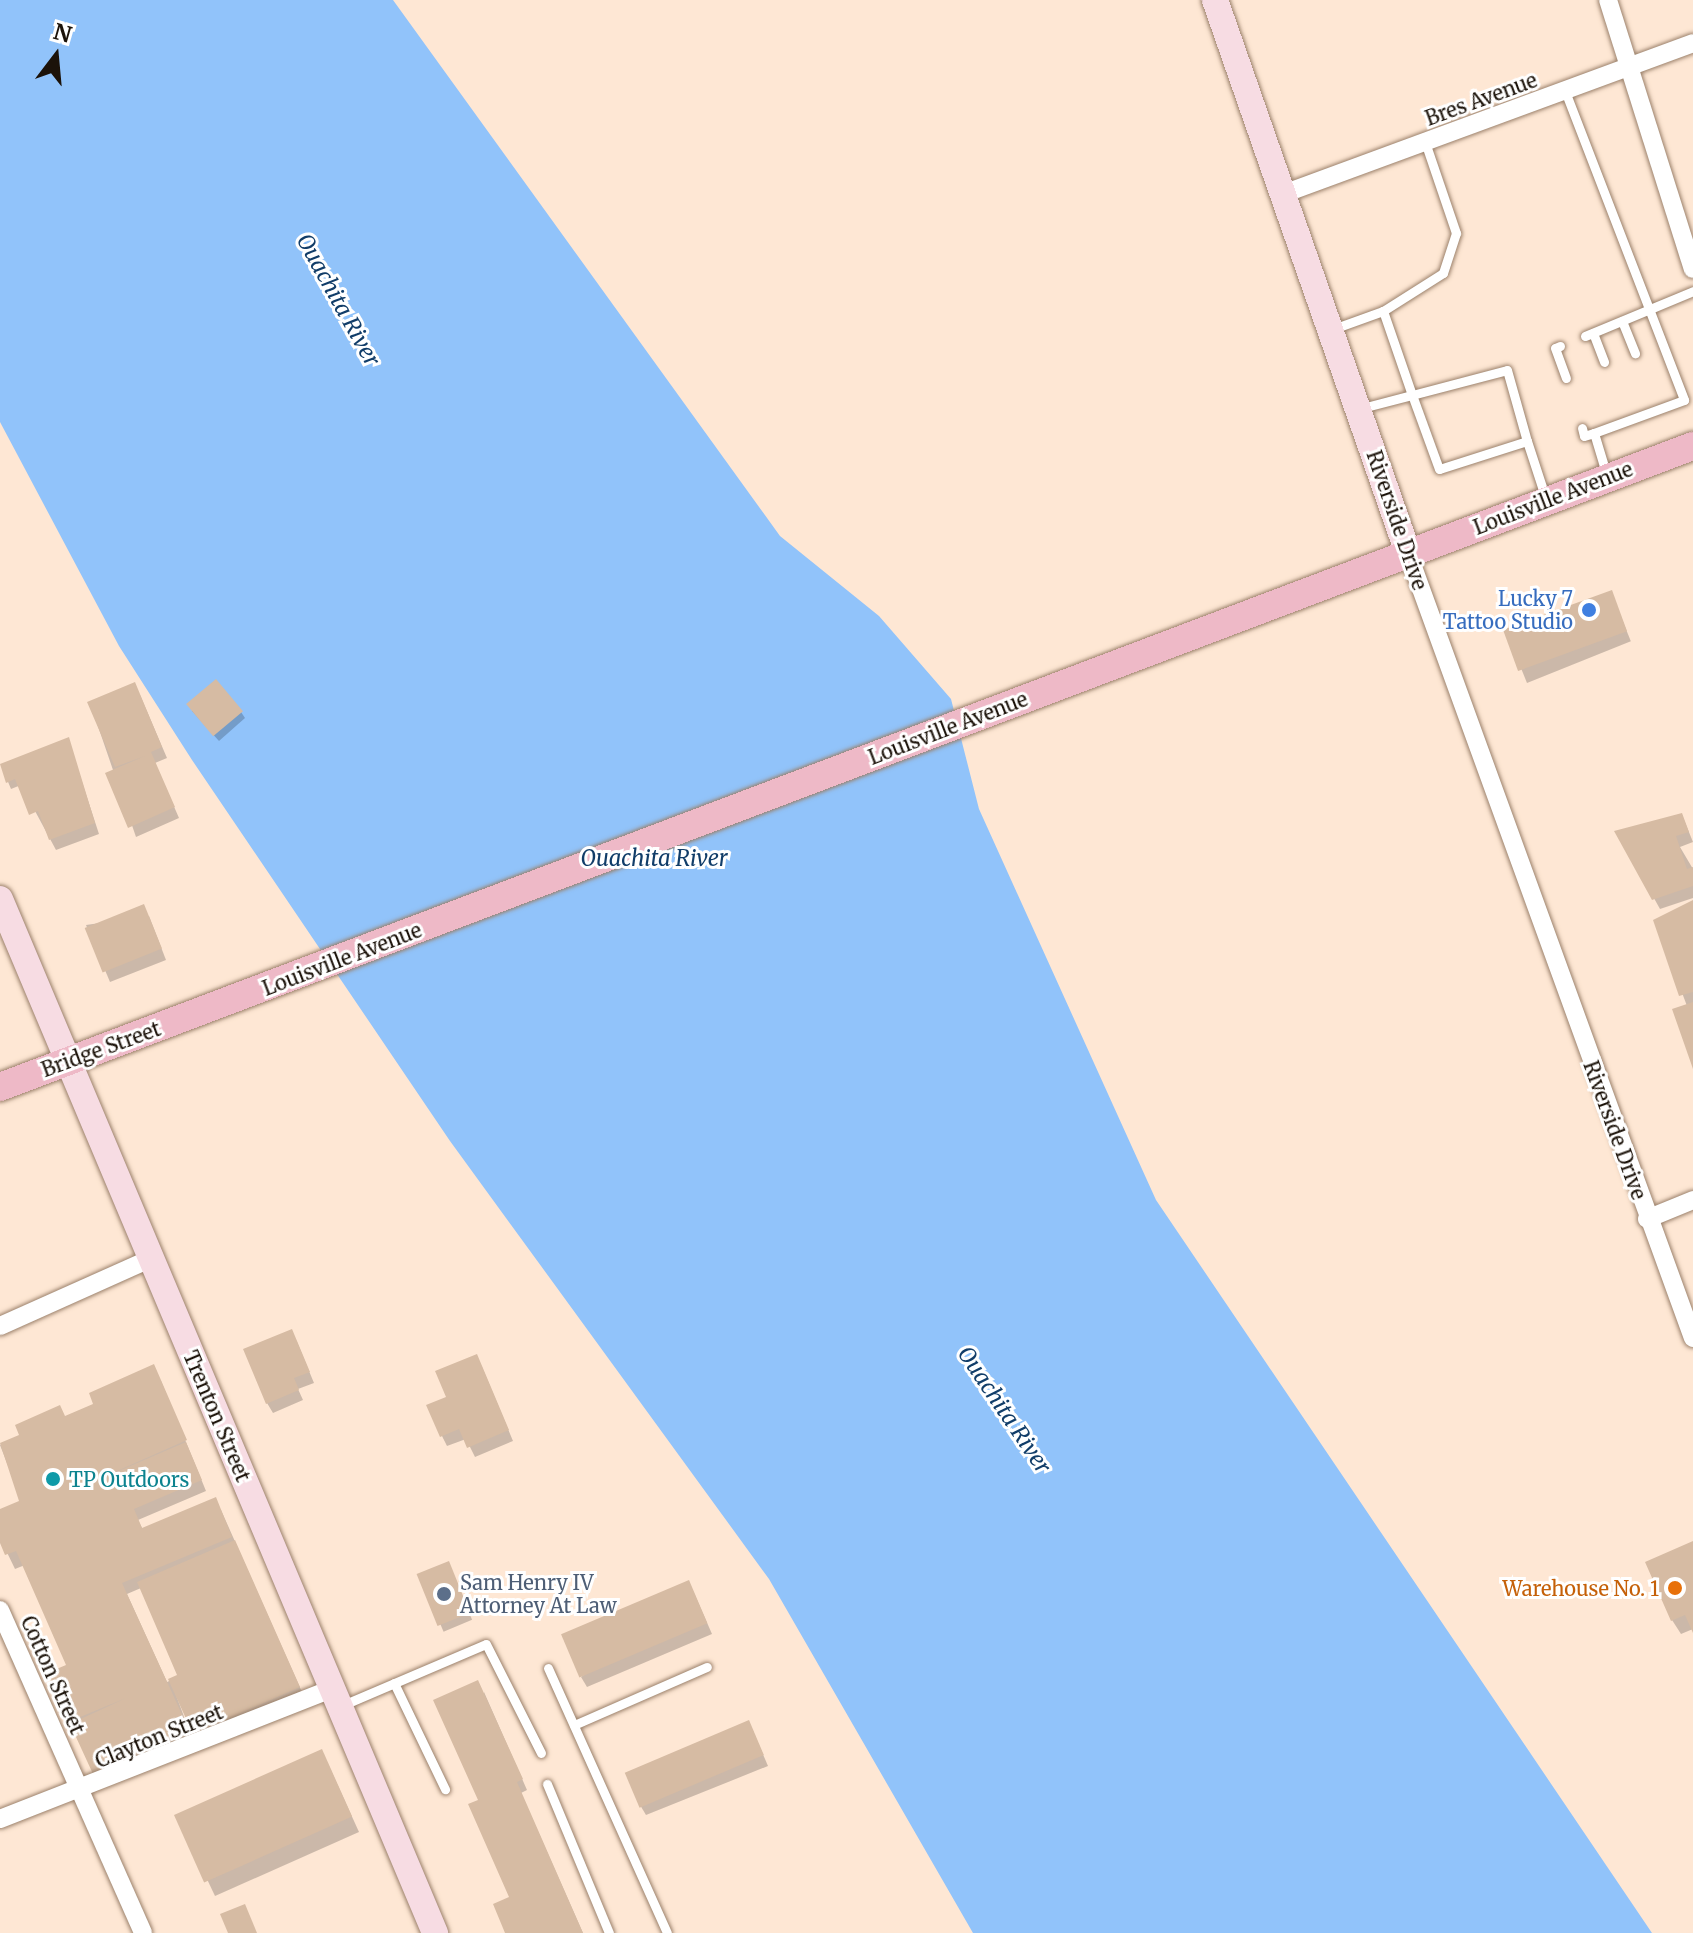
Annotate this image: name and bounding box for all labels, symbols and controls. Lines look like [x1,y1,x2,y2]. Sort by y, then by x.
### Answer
north arrow [16,16,96,96]
text: N [50,17,75,49]
street label: Bres Avenue [1422,68,1540,130]
water label: Ouachita River [291,229,385,371]
street label: Riverside Drive [1362,447,1432,593]
street label: Louisville Avenue [1470,457,1636,539]
place label: Lucky 7 Tattoo Studio [1443,586,1573,633]
marker: Lucky 7 Tattoo Studio [1580,601,1598,619]
street label: Louisville Avenue [865,687,1031,769]
water label: Ouachita River [580,846,728,872]
street label: Louisville Avenue [259,918,425,1000]
street label: Bridge Street [38,1016,164,1082]
street label: Riverside Drive [1579,1057,1651,1203]
water label: Ouachita River [952,1342,1056,1478]
street label: Trenton Street [179,1347,255,1485]
place label: TP Outdoors [69,1467,189,1491]
marker: TP Outdoors [44,1470,62,1488]
place label: Sam Henry IV Attorney At Law [460,1570,617,1617]
place label: Warehouse No. 1 [1503,1576,1659,1600]
marker: Warehouse No. 1 [1666,1579,1684,1597]
marker: Sam Henry IV Attorney At Law [435,1585,453,1603]
street label: Cotton Street [16,1612,90,1738]
street label: Clayton Street [92,1699,226,1773]

